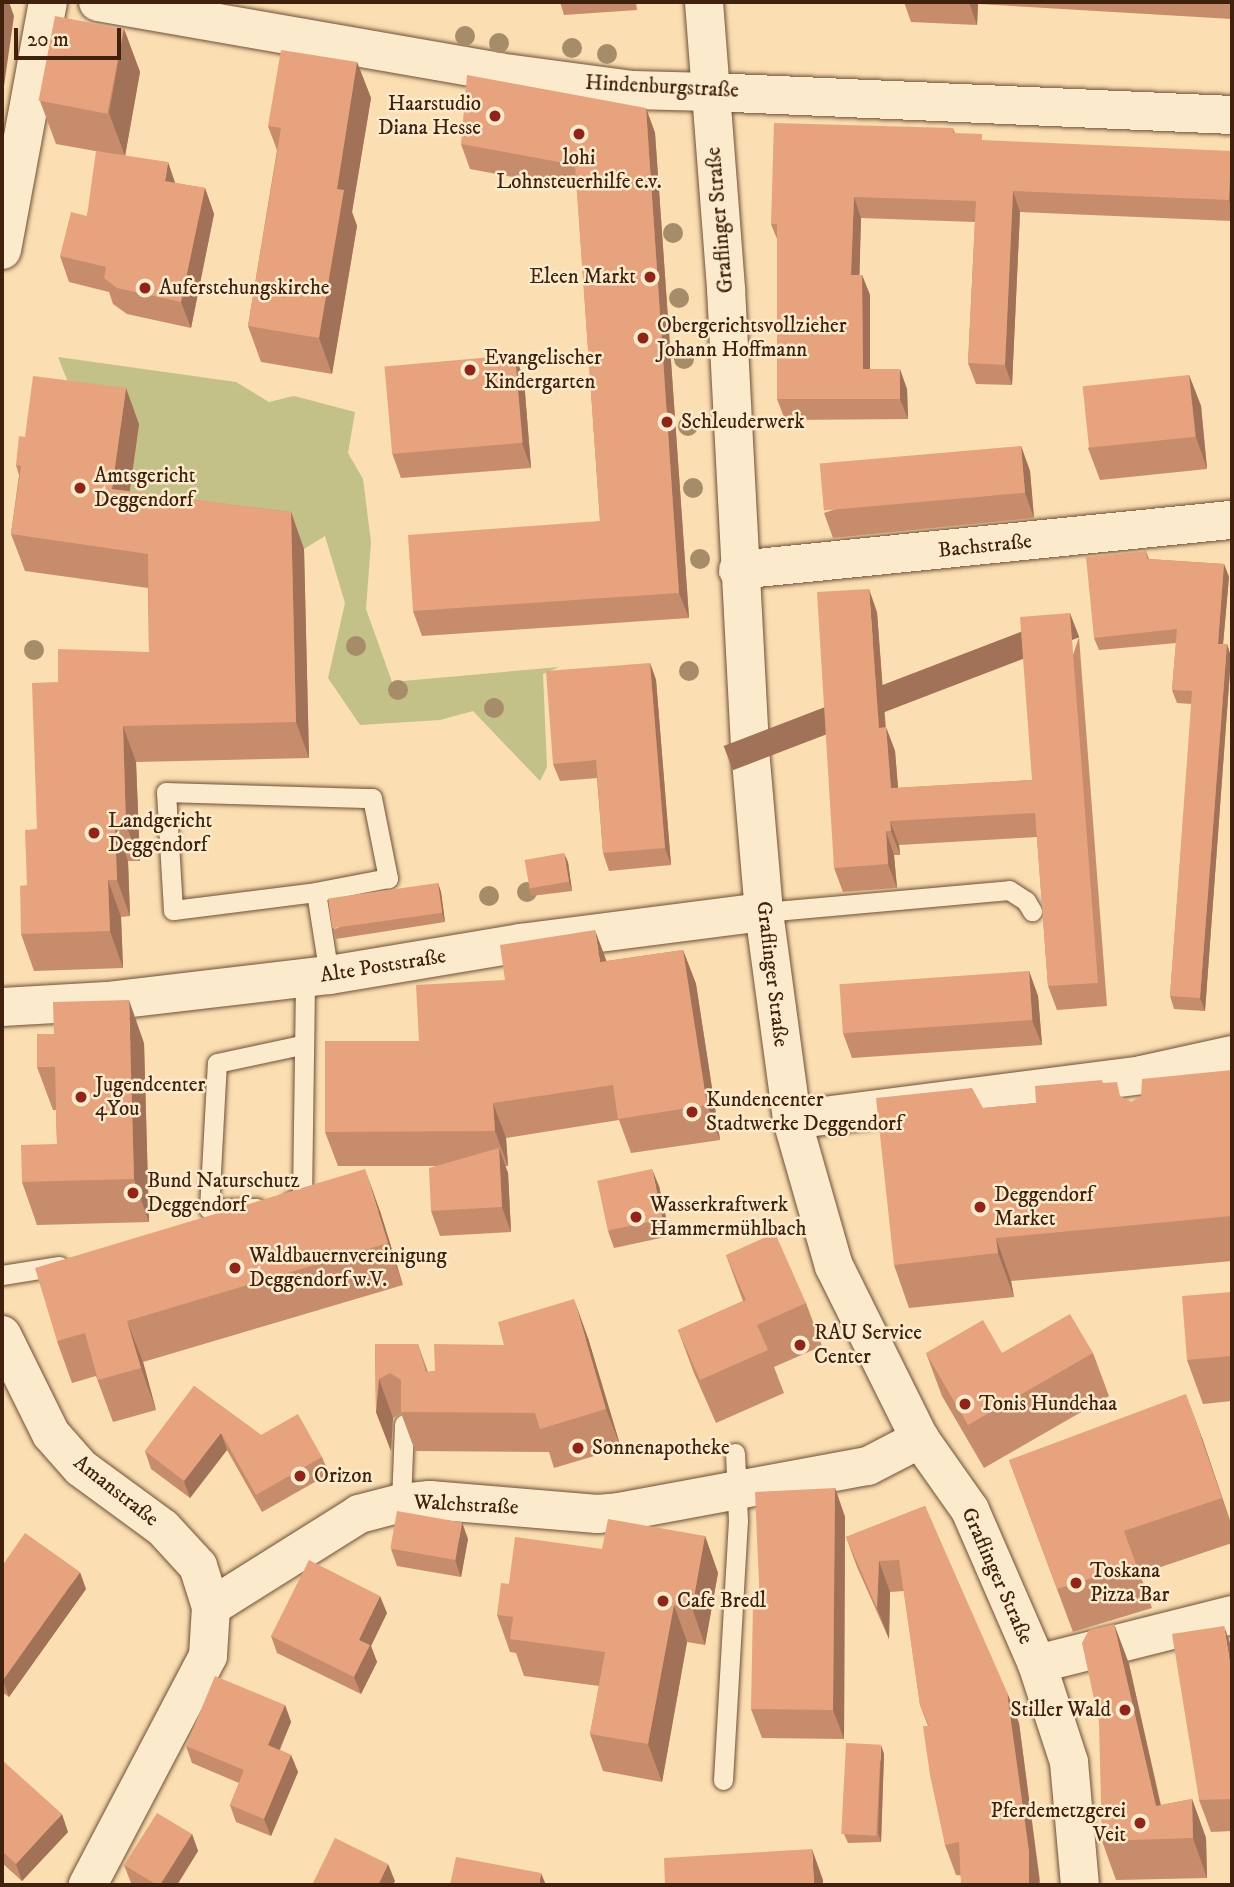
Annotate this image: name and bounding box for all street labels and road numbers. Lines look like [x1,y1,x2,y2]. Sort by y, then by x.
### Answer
street label: Hindenburgstraße [584,70,740,104]
street label: Graflinger Straße [701,146,739,294]
street label: Bachstraße [937,529,1033,563]
street label: Graflinger Straße [751,900,793,1048]
street label: Alte Poststraße [318,944,448,988]
street label: Amanstraße [68,1450,164,1532]
street label: Walchstraße [413,1490,519,1520]
street label: Graflinger Straße [956,1504,1038,1648]

